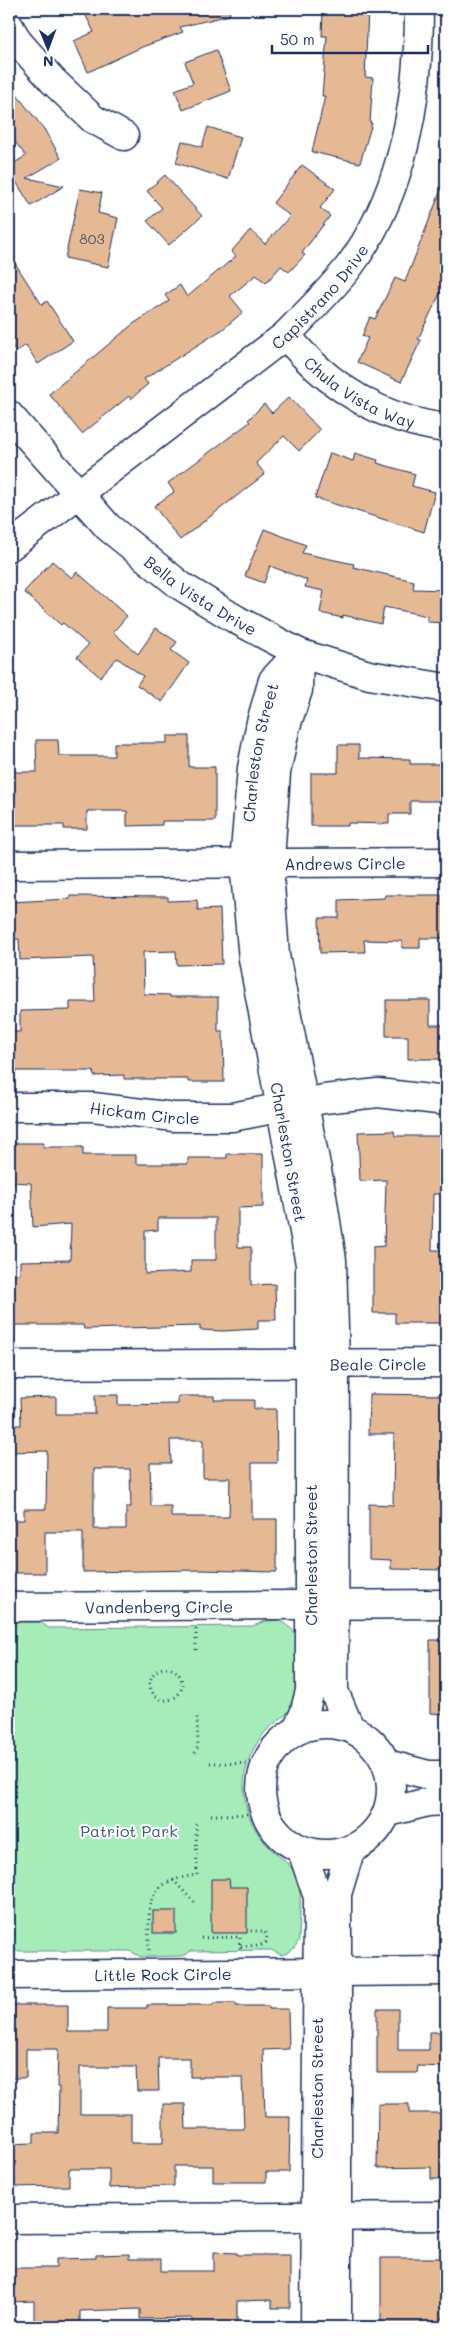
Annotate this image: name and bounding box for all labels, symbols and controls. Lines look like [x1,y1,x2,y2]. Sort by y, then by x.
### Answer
north arrow [22,22,72,72]
scale bar [272,22,429,54]
text: 50 m [280,29,315,49]
text: N [43,52,54,71]
house number: 803 [79,229,105,248]
street label: Capistrano Drive [267,240,372,353]
street label: Chula Vista Way [300,351,418,432]
street label: Bella Vista Drive [141,550,261,639]
street label: Charleston Street [237,680,282,823]
street label: Andrews Circle [284,852,406,874]
street label: Charleston Street [266,1080,312,1224]
street label: Hickam Circle [89,1096,199,1128]
street label: Beale Circle [330,1353,426,1374]
street label: Charleston Street [300,1484,321,1626]
street label: Vandenberg Circle [85,1595,233,1617]
park label: Patriot Park [80,1820,178,1841]
street label: Little Rock Circle [94,1962,232,1985]
street label: Charleston Street [306,2017,327,2159]

